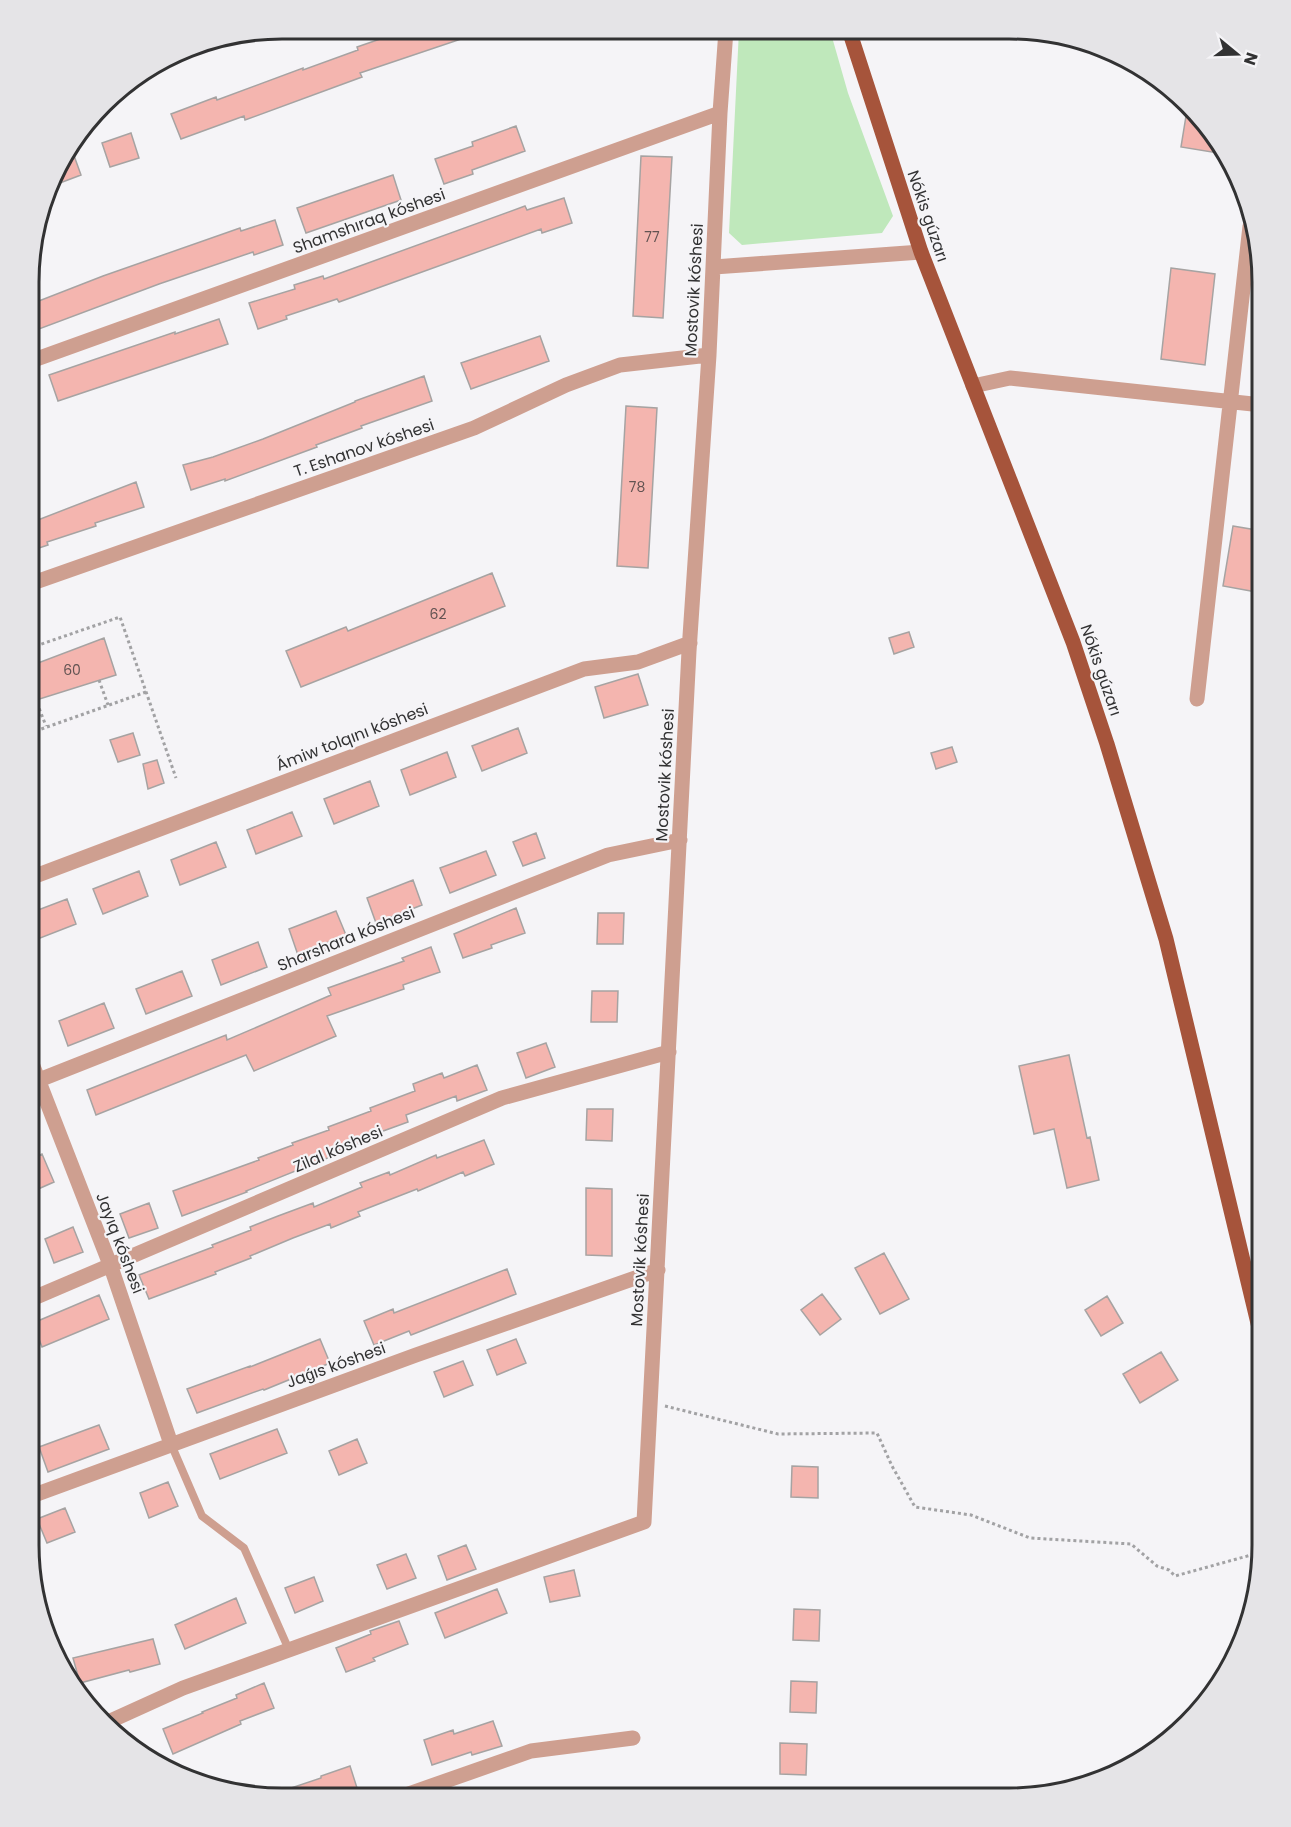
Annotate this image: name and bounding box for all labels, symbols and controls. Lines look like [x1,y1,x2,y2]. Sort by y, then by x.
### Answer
north arrow [1207,24,1267,84]
text: N [1238,49,1264,68]
street label: Nókis gúzarı [902,167,954,265]
street label: Shamshıraq kóshesi [290,183,448,259]
street label: Mostovik kóshesi [679,223,709,357]
house number: 77 [644,227,660,247]
street label: T. Eshanov kóshesi [291,413,437,483]
house number: 78 [629,477,645,497]
house number: 62 [430,604,446,624]
street label: Nókis gúzarı [1075,621,1127,719]
house number: 60 [63,660,81,680]
street label: Ámiw tolqını kóshesi [273,697,431,777]
street label: Mostovik kóshesi [650,708,680,842]
street label: Sharshara kóshesi [274,901,418,977]
street label: Zilal kóshesi [290,1120,386,1178]
street label: Jayıq kóshesi [90,1189,150,1297]
street label: Mostovik kóshesi [625,1193,655,1327]
street label: Jaǵıs kóshesi [283,1336,389,1394]

